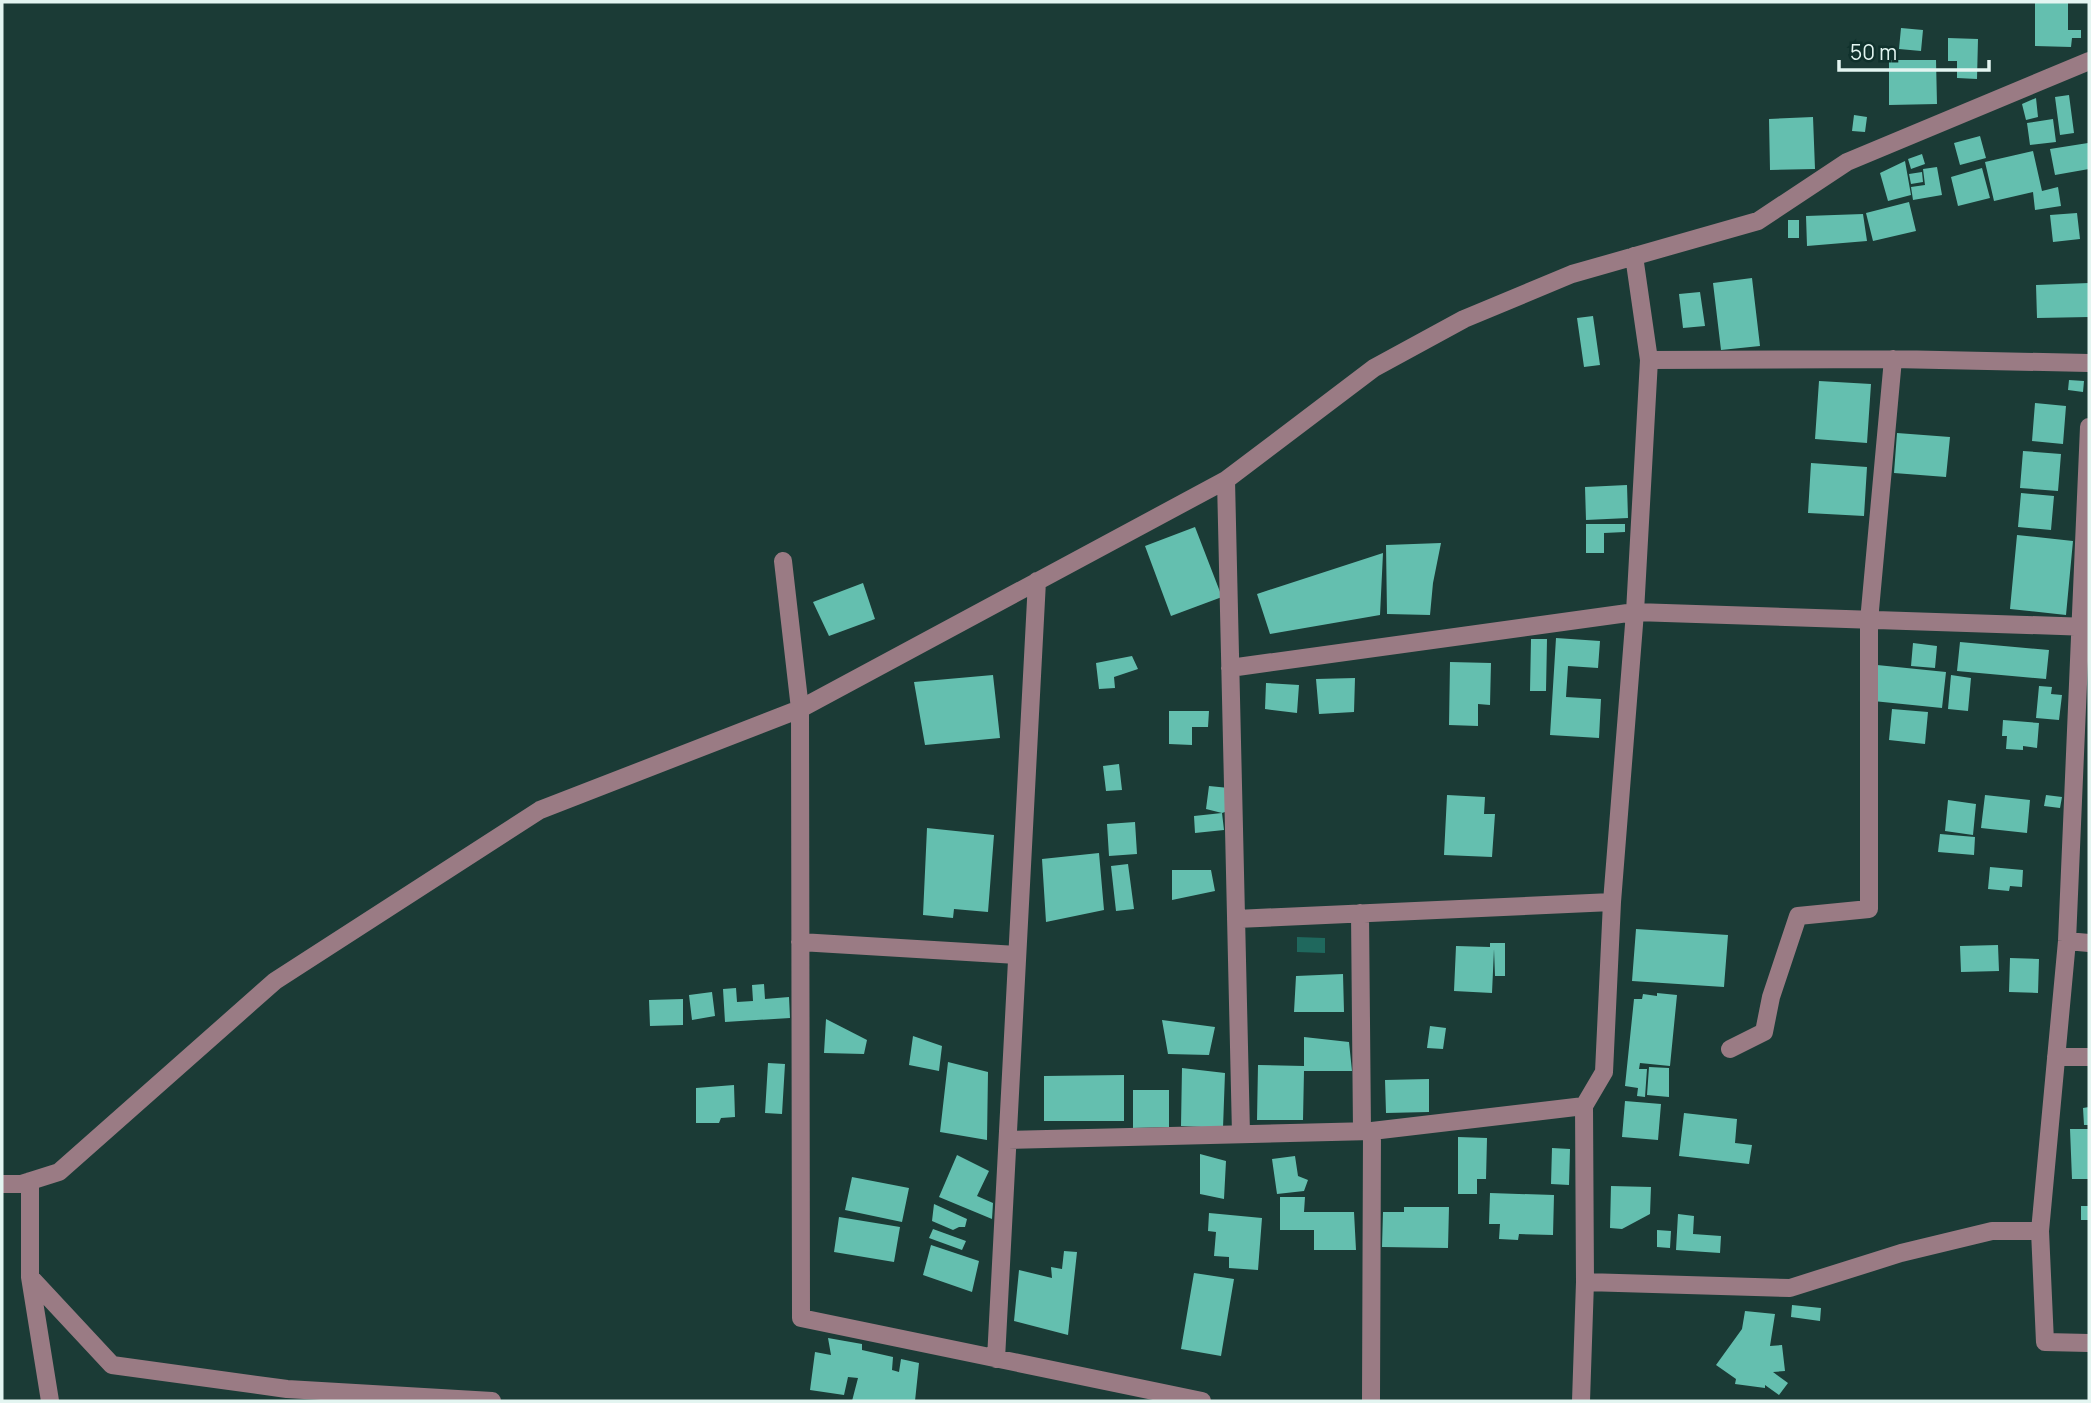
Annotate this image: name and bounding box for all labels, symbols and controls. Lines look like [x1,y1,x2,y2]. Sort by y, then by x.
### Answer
scale bar [1839,28,1990,72]
text: 50 m [1850,38,1897,66]

